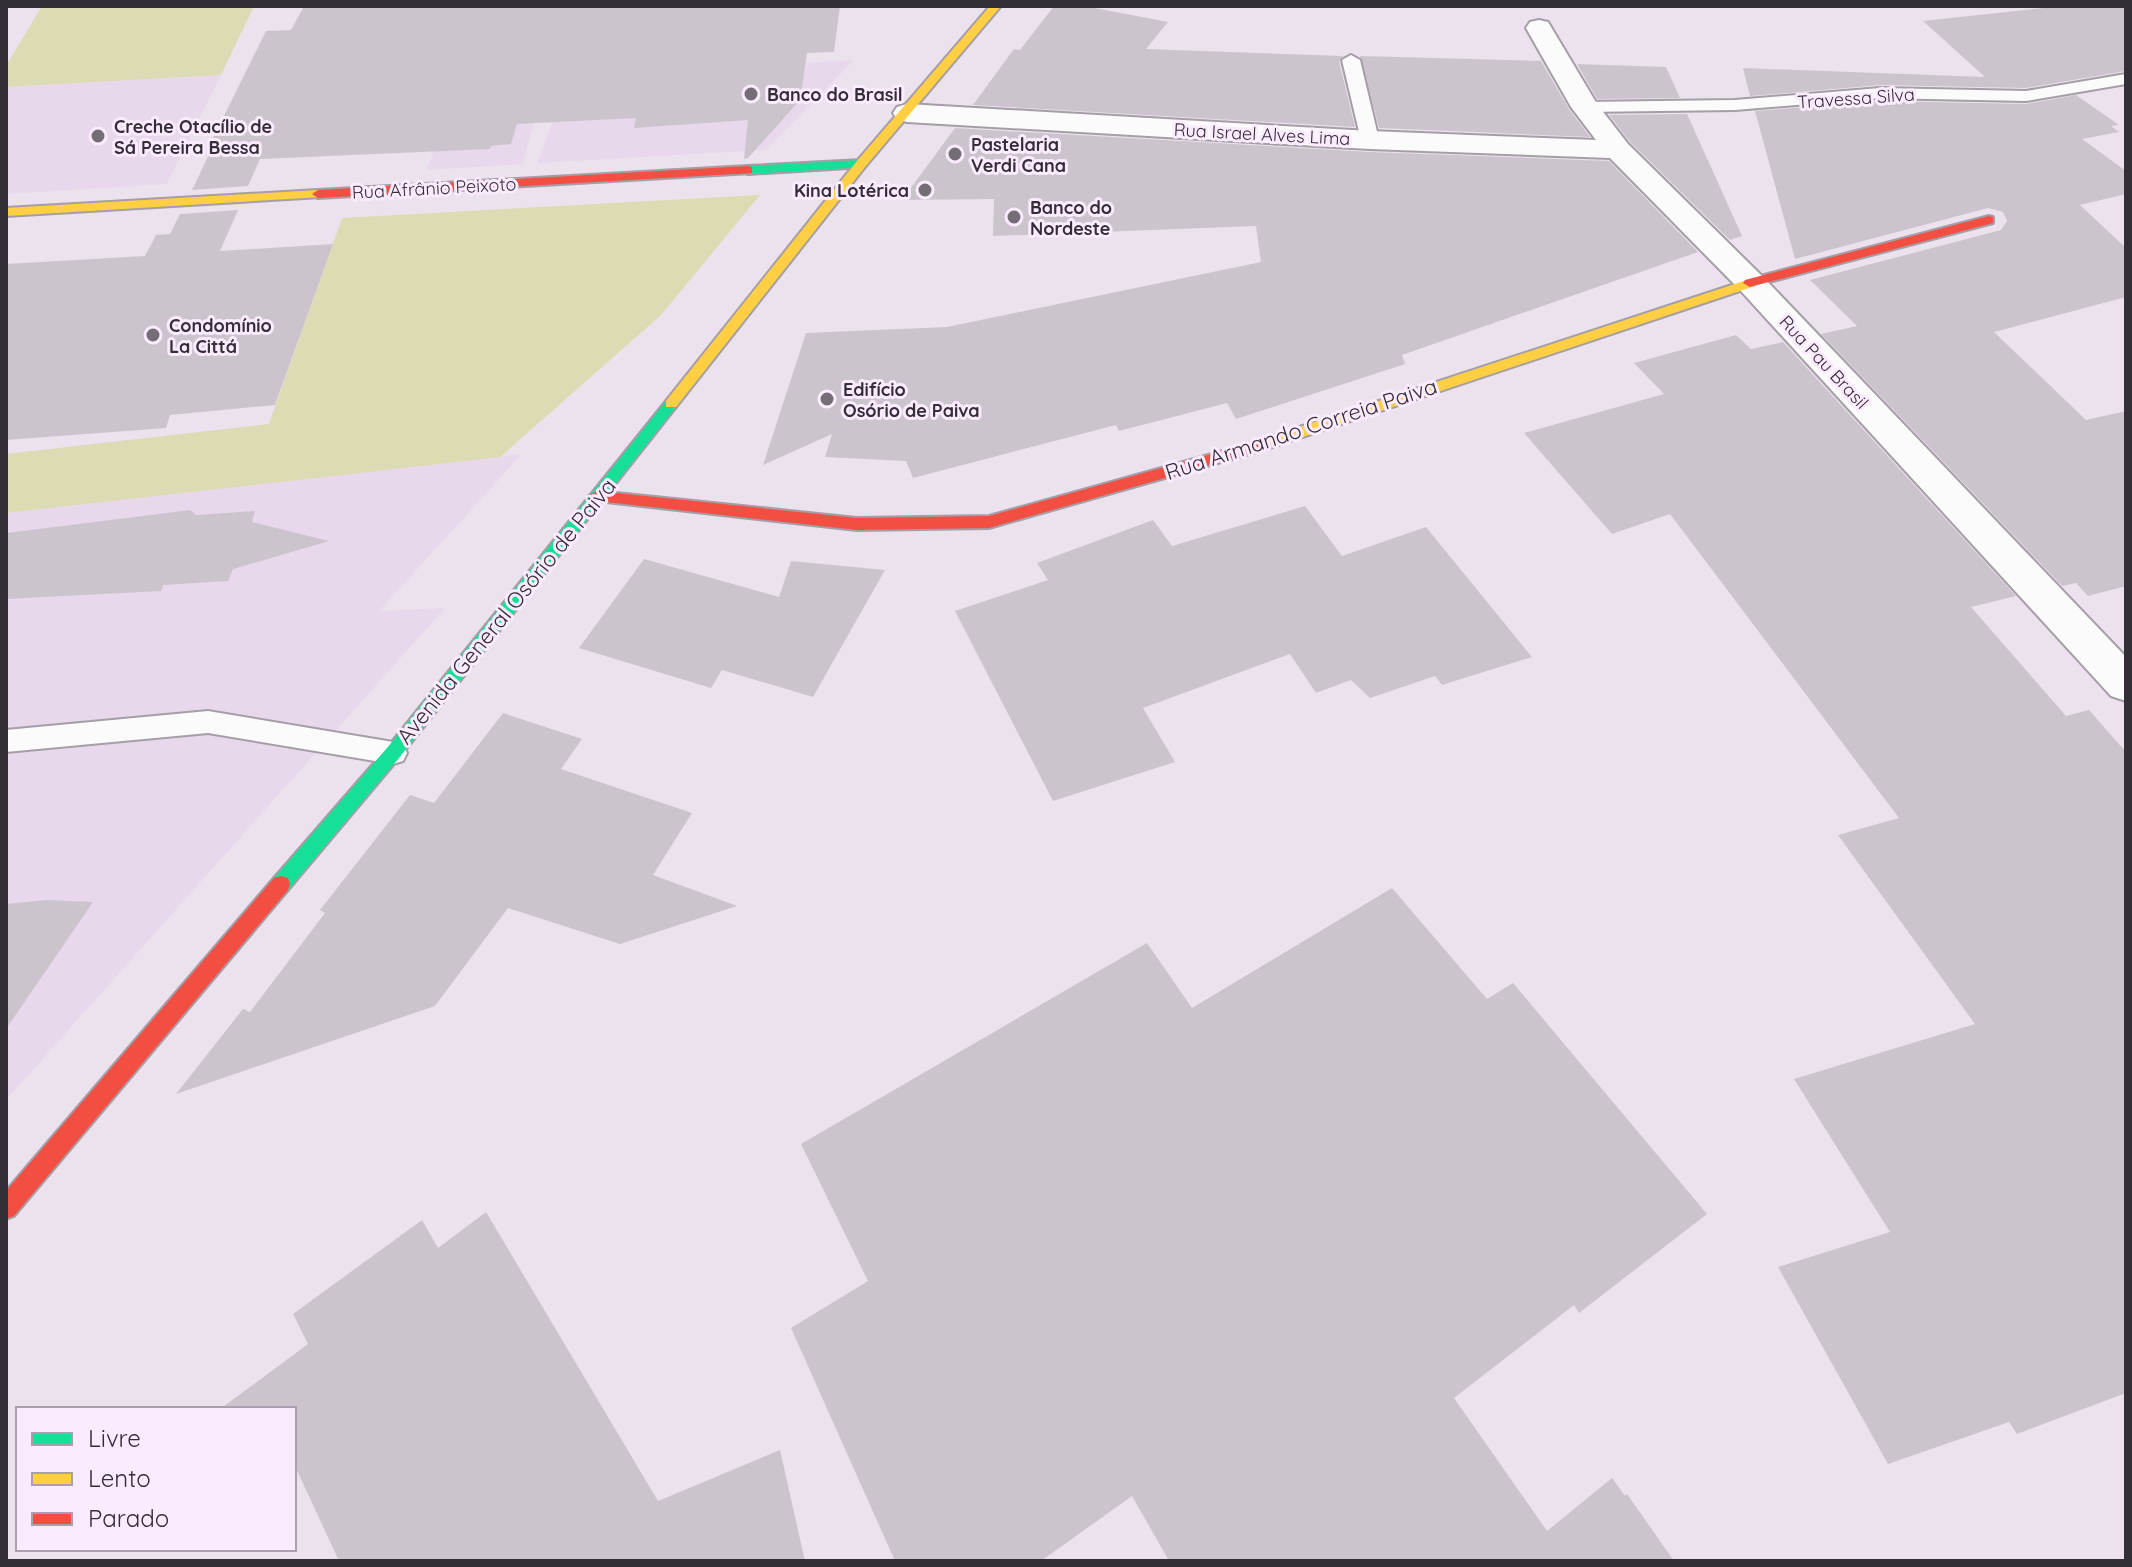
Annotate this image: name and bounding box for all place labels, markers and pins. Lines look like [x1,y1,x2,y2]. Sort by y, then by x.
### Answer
place label: Banco do Brasil [767,83,903,106]
marker: Banco do Brasil [742,85,760,103]
place label: Creche Otacílio de Sá Pereira Bessa [114,115,272,159]
marker: Creche Otacílio de Sá Pereira Bessa [89,127,107,145]
place label: Pastelaria Verdi Cana [971,133,1066,177]
marker: Pastelaria Verdi Cana [946,145,964,163]
place label: Kina Lotérica [794,179,909,202]
marker: Kina Lotérica [916,181,934,199]
place label: Banco do Nordeste [1030,196,1112,240]
marker: Banco do Nordeste [1005,208,1023,226]
place label: Condomínio La Cittá [169,314,272,358]
marker: Condomínio La Cittá [144,326,162,344]
place label: Edifício Osório de Paiva [843,378,980,422]
marker: Edifício Osório de Paiva [818,390,836,408]

